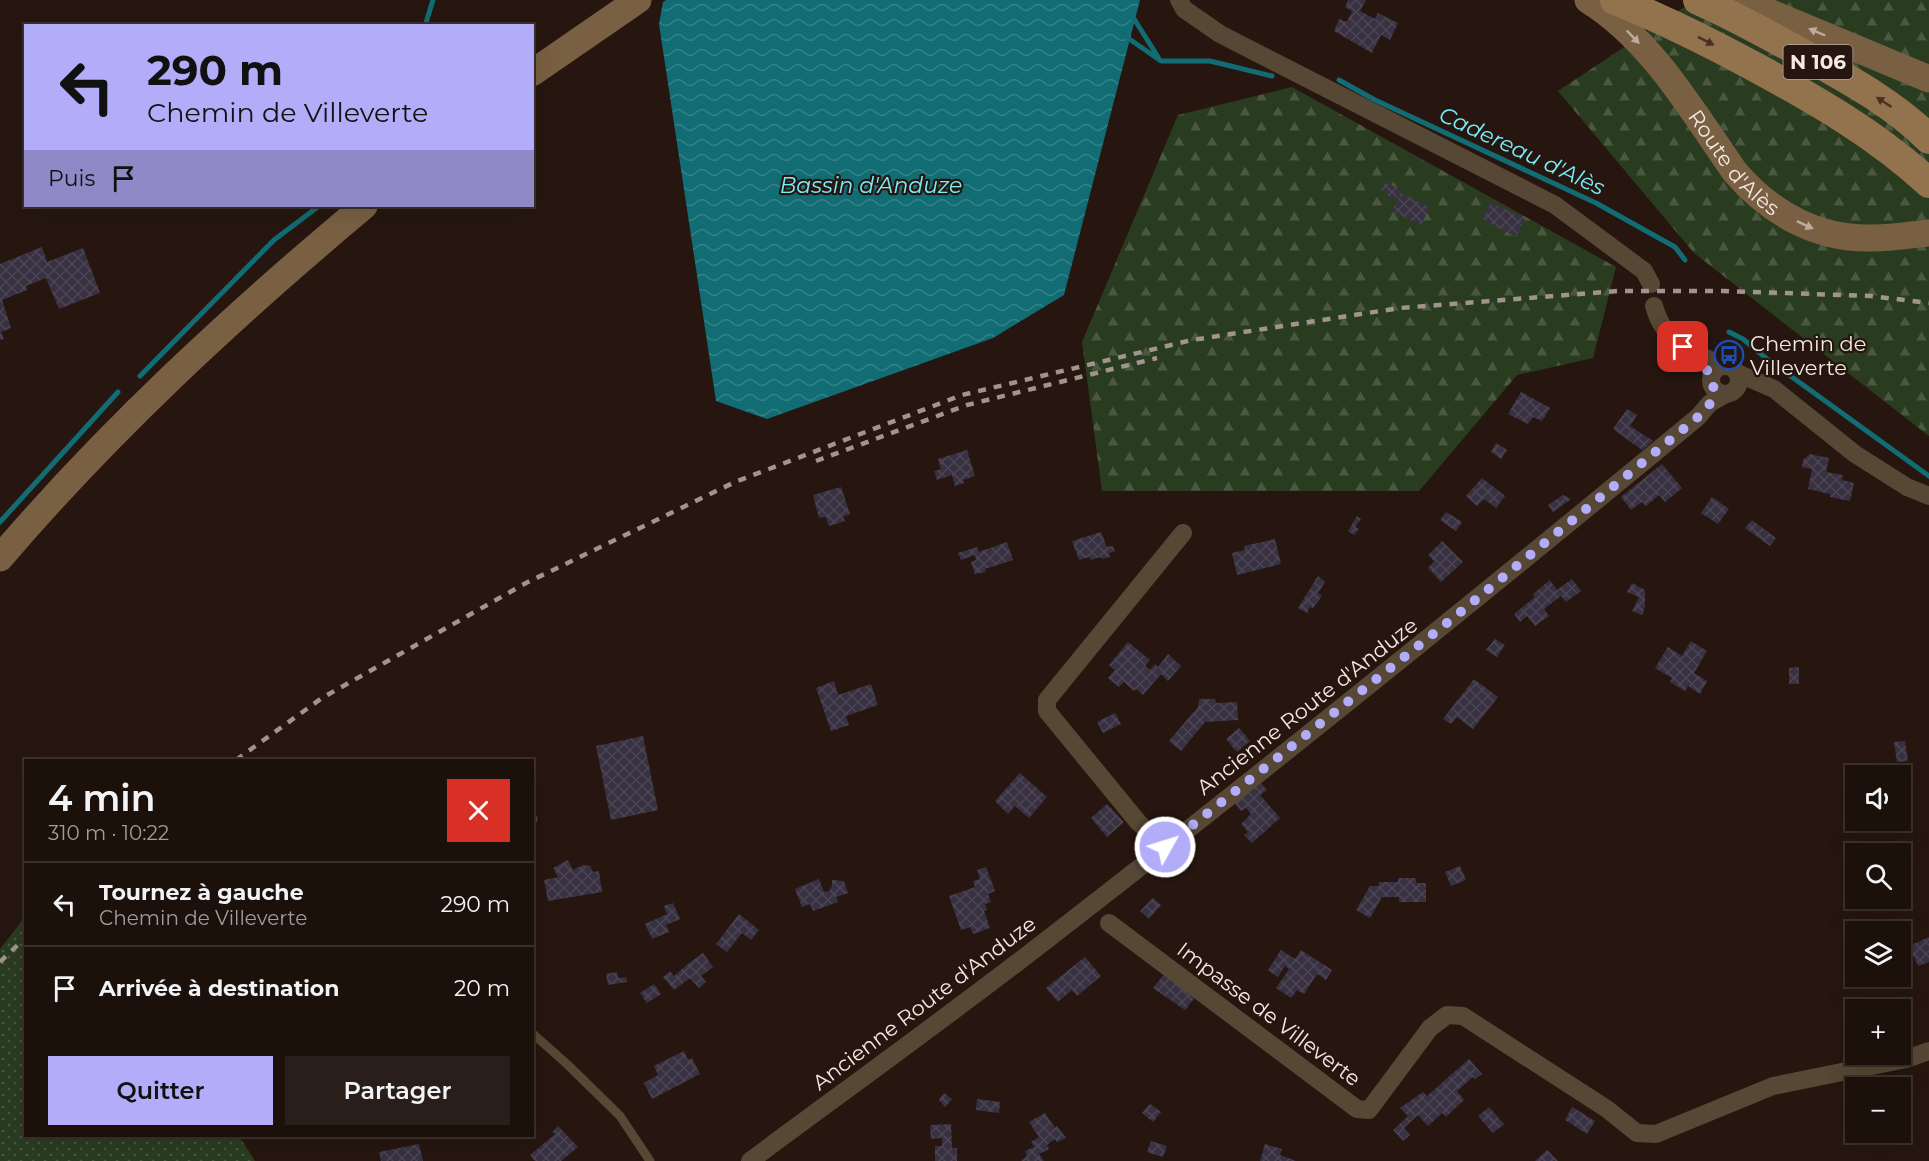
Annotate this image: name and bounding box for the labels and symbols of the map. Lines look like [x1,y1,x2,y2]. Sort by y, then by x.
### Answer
one-way arrow [1807,27,1825,37]
one-way arrow [1625,29,1639,43]
one-way arrow [1698,36,1715,46]
road number: N 106 [1784,45,1852,79]
one-way arrow [1876,97,1892,108]
water label: Cadereau d'Alès [1435,101,1609,201]
street label: Route d'Alès [1684,105,1785,220]
water label: Bassin d'Anduze [780,172,962,199]
one-way arrow [1796,220,1813,229]
pin [1657,321,1708,372]
place label: Chemin de Villeverte [1750,331,1866,380]
bus stop icon: Chemin de Villeverte [1713,339,1745,371]
street label: Ancienne Route d'Anduze [1192,612,1422,800]
position arrow [1133,815,1197,879]
street label: Ancienne Route d'Anduze [807,911,1041,1095]
street label: Impasse de Villeverte [1172,937,1366,1091]

